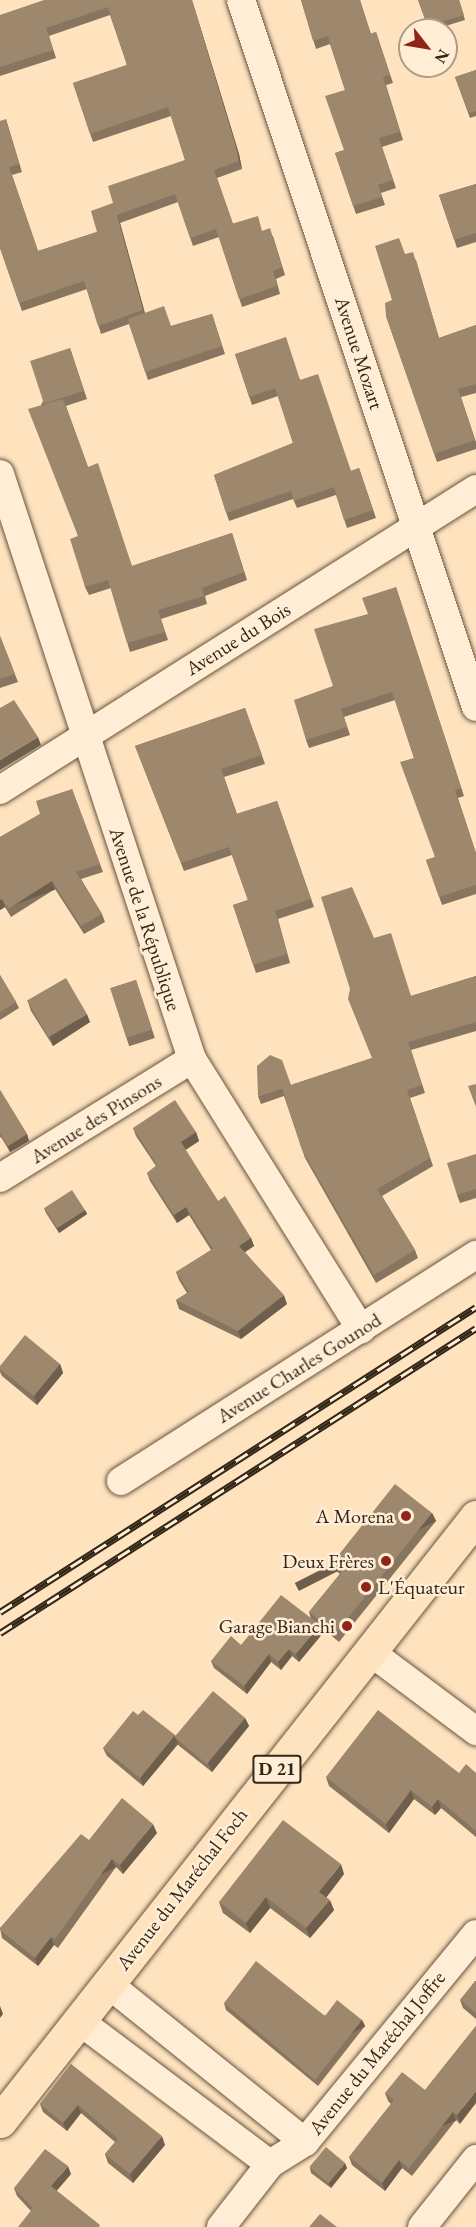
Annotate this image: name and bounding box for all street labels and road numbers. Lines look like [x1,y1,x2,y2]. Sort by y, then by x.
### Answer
street label: Avenue Mozart [329,294,389,412]
street label: Avenue du Bois [181,597,295,681]
street label: Avenue de la République [104,824,186,1014]
street label: Avenue des Pinsons [26,1069,166,1169]
street label: Avenue Charles Gounod [212,1308,386,1428]
road number: D 21 [252,1754,302,1784]
street label: Avenue du Maréchal Foch [111,1803,253,1975]
street label: Avenue du Maréchal Joffre [304,1966,450,2140]

